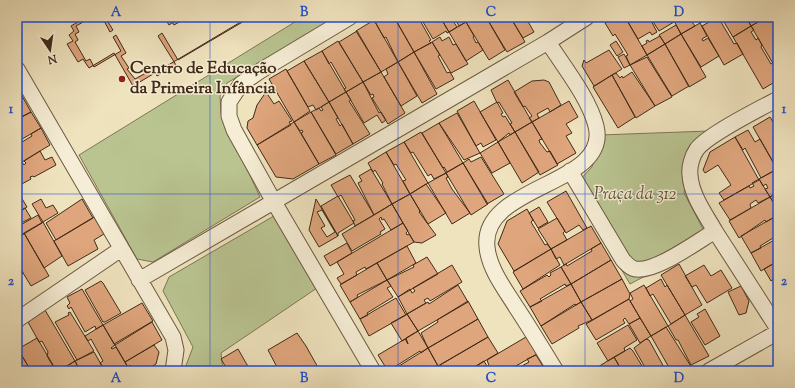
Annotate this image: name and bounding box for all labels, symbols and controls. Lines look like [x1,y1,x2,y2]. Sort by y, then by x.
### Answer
text: A [111,4,122,22]
text: B [300,4,309,22]
text: C [486,4,496,22]
text: D [674,4,684,22]
north arrow [30,30,70,70]
text: N [46,50,59,68]
place label: Centro de Educação da Primeira Infância [130,57,276,101]
marker: Centro de Educação da Primeira Infância [117,74,127,84]
text: 1 [9,101,14,119]
text: 1 [782,101,787,119]
park label: Praça da 312 [594,183,676,207]
text: 2 [8,273,15,291]
text: 2 [781,273,788,291]
text: A [111,370,122,388]
text: B [300,370,309,388]
text: C [486,370,496,388]
text: D [674,370,684,388]

